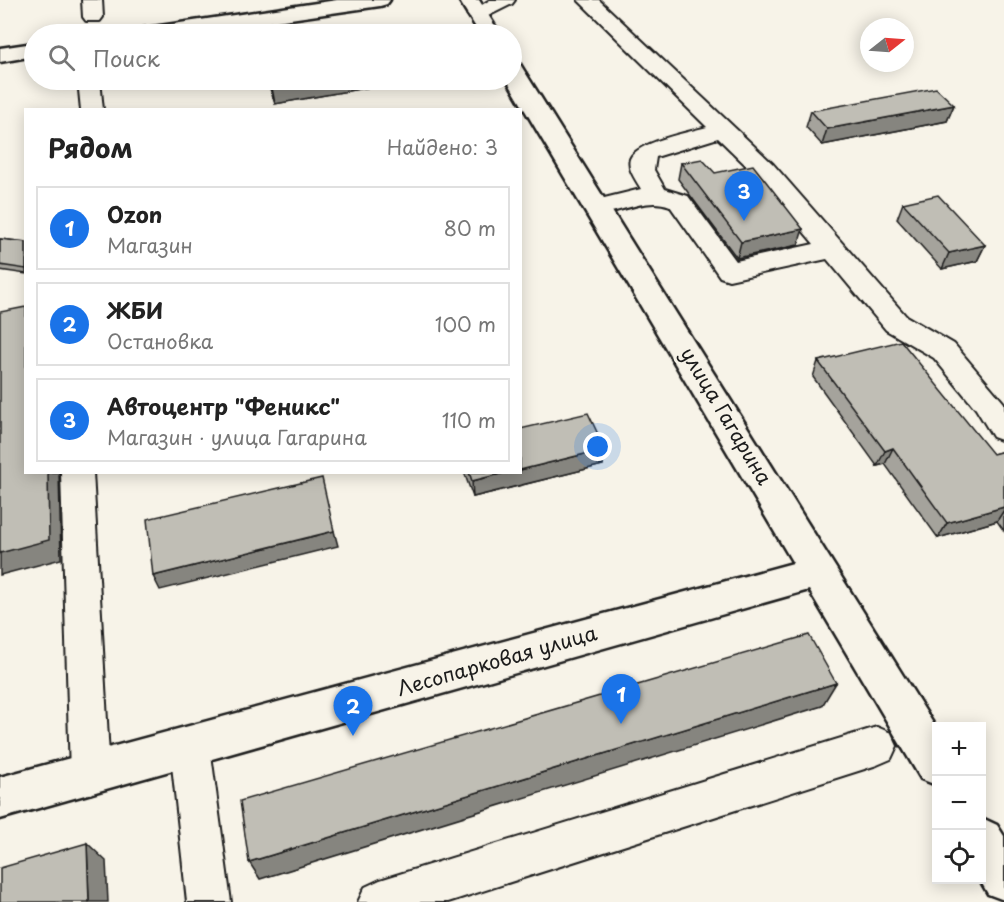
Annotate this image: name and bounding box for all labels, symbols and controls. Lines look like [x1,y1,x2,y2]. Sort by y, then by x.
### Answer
north arrow [860,18,914,72]
search box [24,24,522,90]
icon: search [45,41,78,74]
text: Поиск [93,41,160,74]
text: Рядом [48,128,133,167]
text: Найдено: 3 [387,132,498,162]
pin: 3 [724,172,764,221]
text: Ozon [107,197,162,230]
text: 1 [65,213,74,243]
text: 80 m [444,213,496,243]
text: Магазин [107,230,193,260]
text: ЖБИ [107,293,163,326]
text: 2 [62,309,77,339]
text: 100 m [435,309,496,339]
text: Остановка [107,326,213,356]
street label: улица Гагарина [674,341,780,490]
text: Автоцентр "Феникс" [107,389,340,422]
text: 3 [63,405,76,435]
text: 110 m [442,405,496,435]
text: Магазин · улица Гагарина [107,422,367,452]
your location [583,432,612,461]
street label: Лесопарковая улица [393,617,601,703]
pin: 1 [602,674,640,724]
pin: 2 [334,686,372,736]
map controls [932,722,986,884]
button: + [932,722,986,776]
button: − [932,776,986,830]
button: locate [932,830,986,884]

